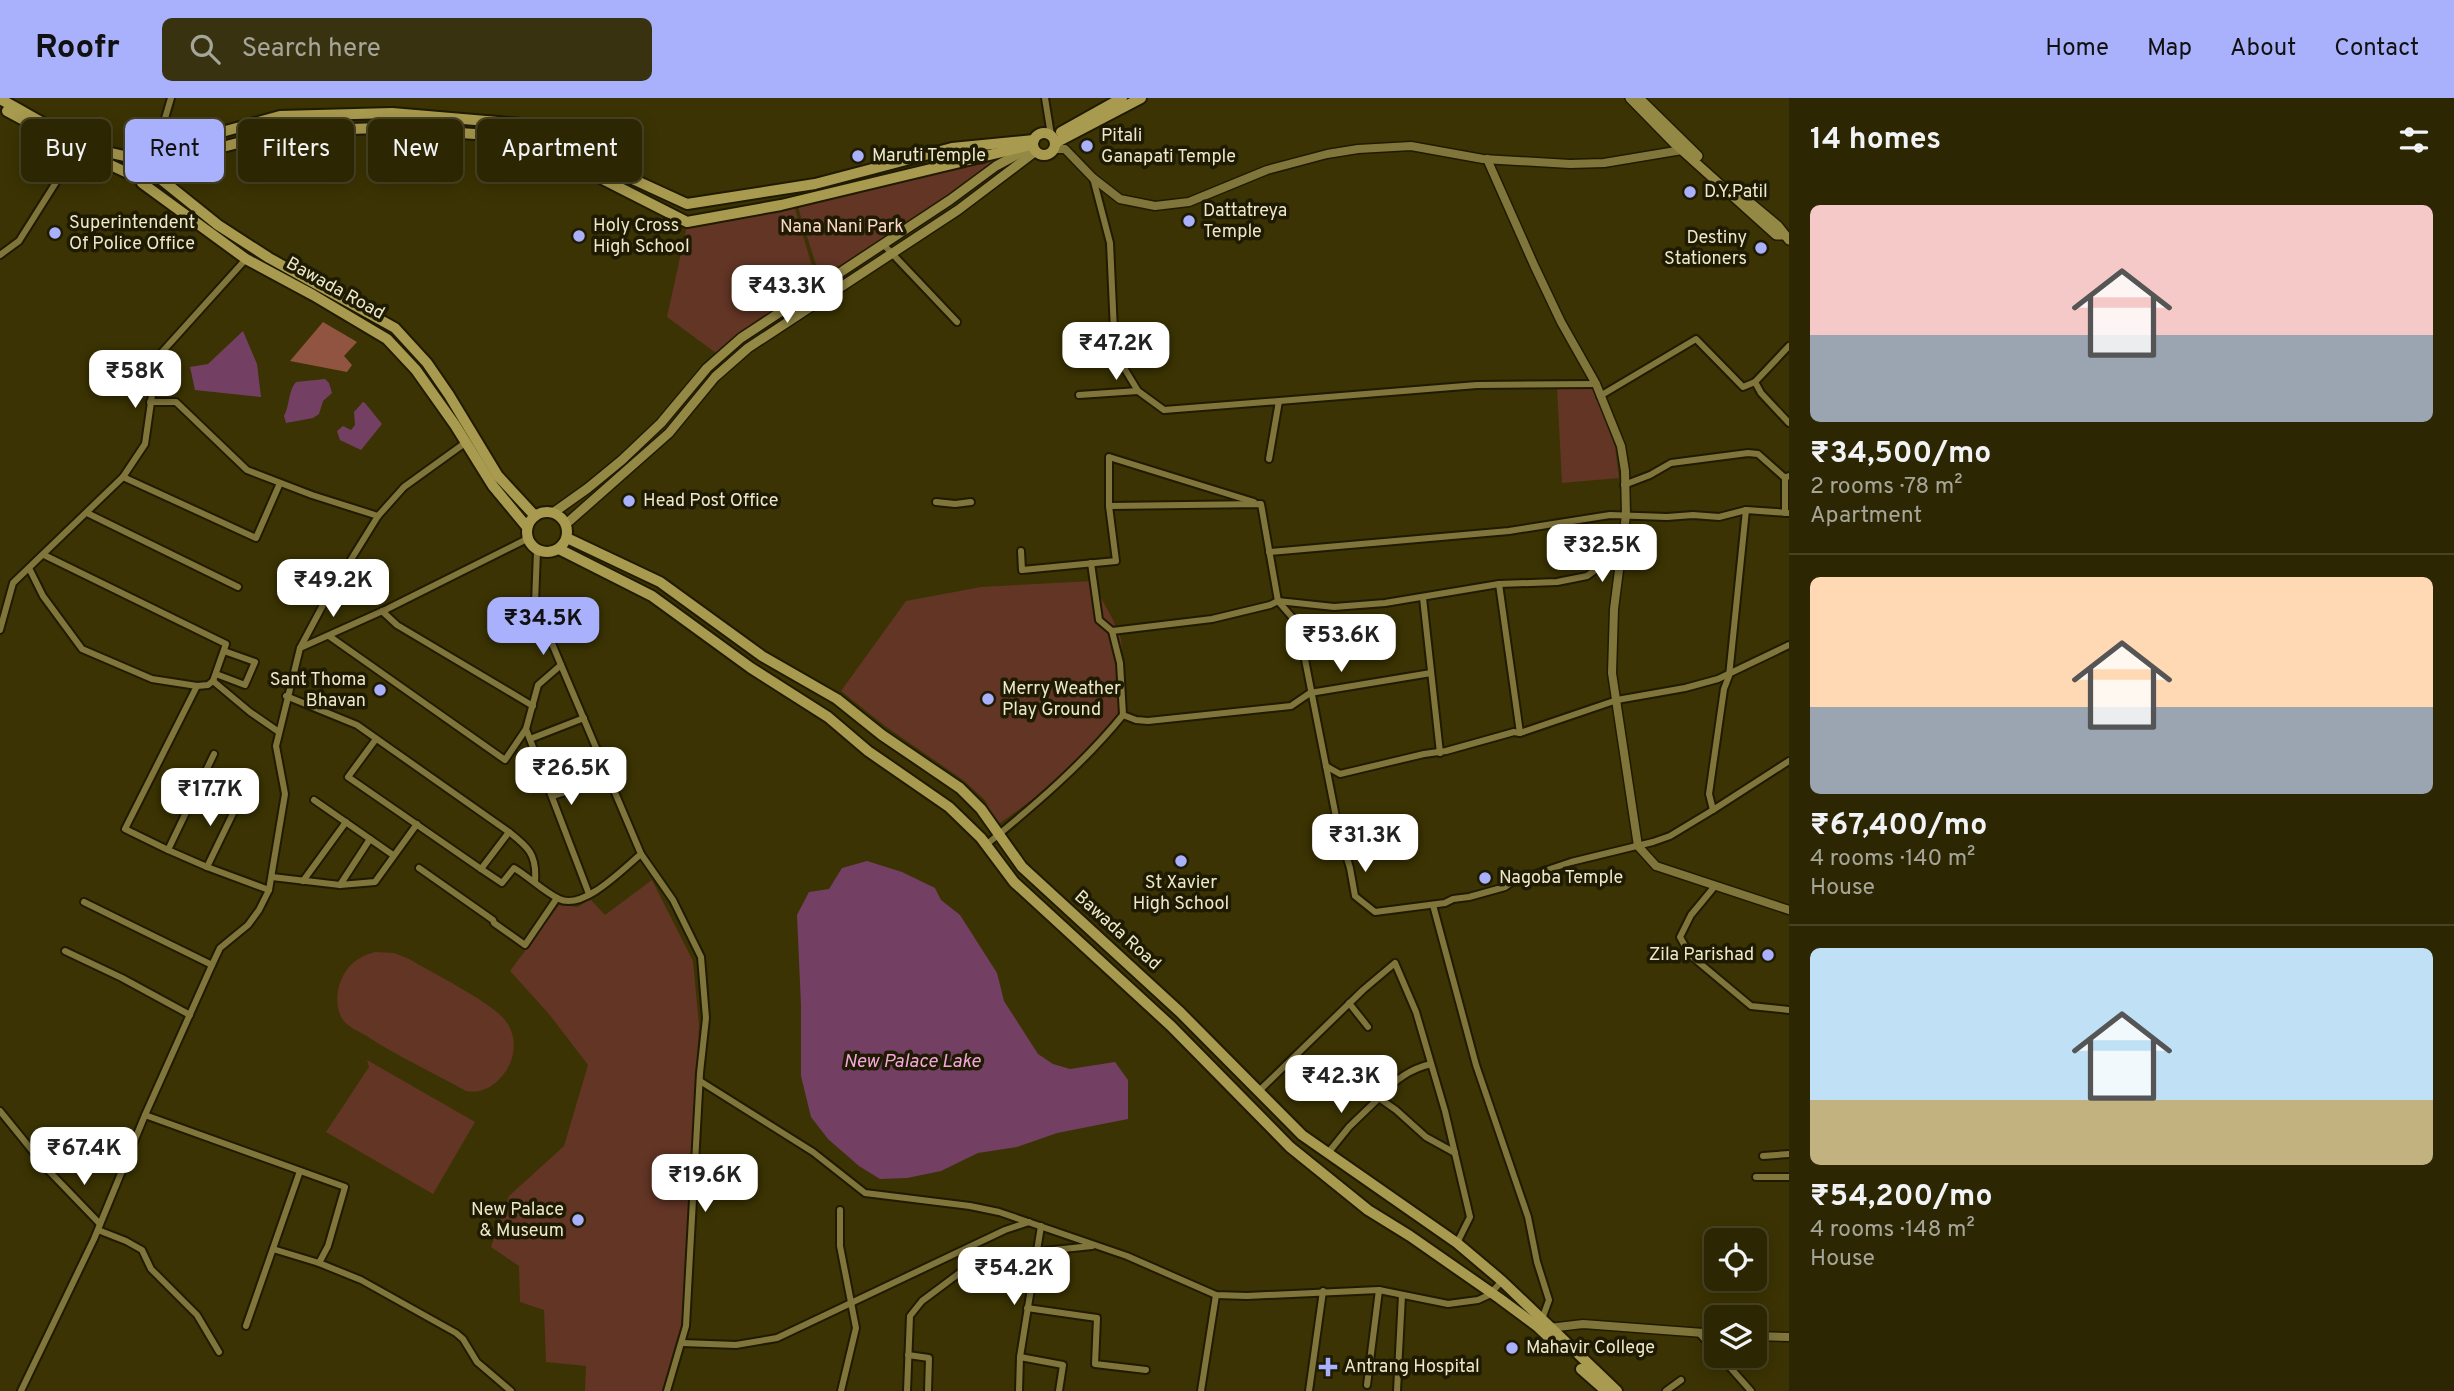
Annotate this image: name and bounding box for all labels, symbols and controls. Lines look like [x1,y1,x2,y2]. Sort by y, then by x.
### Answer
search box [162,18,652,81]
text: Roofr [35,28,120,70]
icon: search [186,30,224,68]
text: Search here [242,33,381,66]
text: Home [2045,34,2109,64]
text: Map [2147,34,2192,64]
text: About [2230,34,2296,64]
text: Contact [2334,34,2419,64]
chip: Buy [21,119,111,182]
chip: Rent [125,119,224,182]
chip: Filters [238,119,354,182]
chip: New [368,119,463,182]
chip: Apartment [477,119,642,182]
icon: filters [2395,121,2433,159]
text: 14 homes [1810,122,1941,159]
place label: Pitali Ganapati Temple [1101,125,1236,169]
marker: Pitali Ganapati Temple [1079,138,1095,154]
place label: Maruti Temple [872,145,986,168]
marker: Maruti Temple [850,148,866,164]
place label: D.Y.Patil [1704,181,1768,204]
marker: D.Y.Patil [1682,184,1698,200]
place label: Dattatreya Temple [1203,200,1287,244]
place label: Superintendent Of Police Office [69,212,195,256]
marker: Dattatreya Temple [1181,213,1197,229]
place label: Holy Cross High School [593,215,690,259]
park label: Nana Nani Park [780,216,904,239]
marker: Superintendent Of Police Office [47,225,63,241]
place label: Destiny Stationers [1664,227,1747,271]
marker: Holy Cross High School [571,228,587,244]
marker: Destiny Stationers [1753,240,1769,256]
icon: home [2059,250,2185,376]
street label: Bawada Road [282,252,388,326]
pin: ₹43.3K [730,266,844,325]
text: ₹43.3K [748,273,826,302]
pin: ₹47.2K [1059,322,1173,382]
text: ₹47.2K [1078,330,1154,359]
pin: ₹58K [94,350,176,410]
text: ₹58K [105,358,165,387]
text: ₹34,500/mo [1810,436,1991,473]
text: 2 rooms · 78 m² [1810,473,1963,502]
place label: Head Post Office [643,490,779,513]
marker: Head Post Office [621,493,637,509]
text: Apartment [1810,502,1922,531]
pin: ₹32.5K [1545,524,1659,584]
text: ₹32.5K [1563,532,1641,561]
pin: ₹49.2K [276,560,390,619]
text: ₹49.2K [293,567,373,596]
pin: ₹34.5K [486,598,600,657]
text: ₹34.5K [503,605,583,634]
pin: ₹53.6K [1284,614,1398,674]
text: ₹53.6K [1302,622,1380,651]
icon: home [2059,622,2185,748]
place label: Sant Thoma Bhavan [270,669,366,713]
place label: Merry Weather Play Ground [1002,678,1121,722]
marker: Sant Thoma Bhavan [372,682,388,698]
marker: Merry Weather Play Ground [980,691,996,707]
pin: ₹26.5K [514,748,628,807]
text: ₹26.5K [531,755,611,784]
pin: ₹17.7K [153,768,267,828]
text: ₹17.7K [177,776,243,805]
text: ₹67,400/mo [1810,808,1987,845]
pin: ₹31.3K [1308,814,1422,874]
text: ₹31.3K [1328,822,1402,851]
text: 4 rooms · 140 m² [1810,845,1975,874]
marker: St Xavier High School [1173,853,1189,869]
place label: Nagoba Temple [1499,867,1623,890]
marker: Nagoba Temple [1477,870,1493,886]
place label: St Xavier High School [1133,872,1229,916]
text: House [1810,874,1875,903]
street label: Bawada Road [1069,886,1165,976]
place label: Zila Parishad [1649,944,1754,967]
marker: Zila Parishad [1760,947,1776,963]
icon: home [2059,993,2185,1119]
water label: New Palace Lake [843,1050,981,1074]
pin: ₹42.3K [1284,1056,1398,1115]
text: ₹42.3K [1301,1063,1381,1092]
pin: ₹67.4K [27,1128,141,1187]
text: ₹67.4K [46,1135,122,1164]
pin: ₹19.6K [648,1154,762,1214]
text: ₹19.6K [668,1162,742,1191]
text: ₹54,200/mo [1810,1179,1992,1216]
place label: New Palace & Museum [471,1199,564,1243]
marker: New Palace & Museum [570,1212,586,1228]
text: 4 rooms · 148 m² [1810,1216,1975,1245]
map controls [1704,1228,1767,1368]
button: locate [1704,1228,1767,1291]
text: House [1810,1245,1875,1274]
pin: ₹54.2K [957,1248,1071,1307]
text: ₹54.2K [974,1255,1054,1284]
button: layers [1704,1305,1767,1368]
place label: Mahavir College [1526,1337,1655,1360]
marker: Mahavir College [1504,1340,1520,1356]
place label: Antrang Hospital [1344,1356,1480,1379]
marker: Antrang Hospital [1318,1357,1338,1377]

